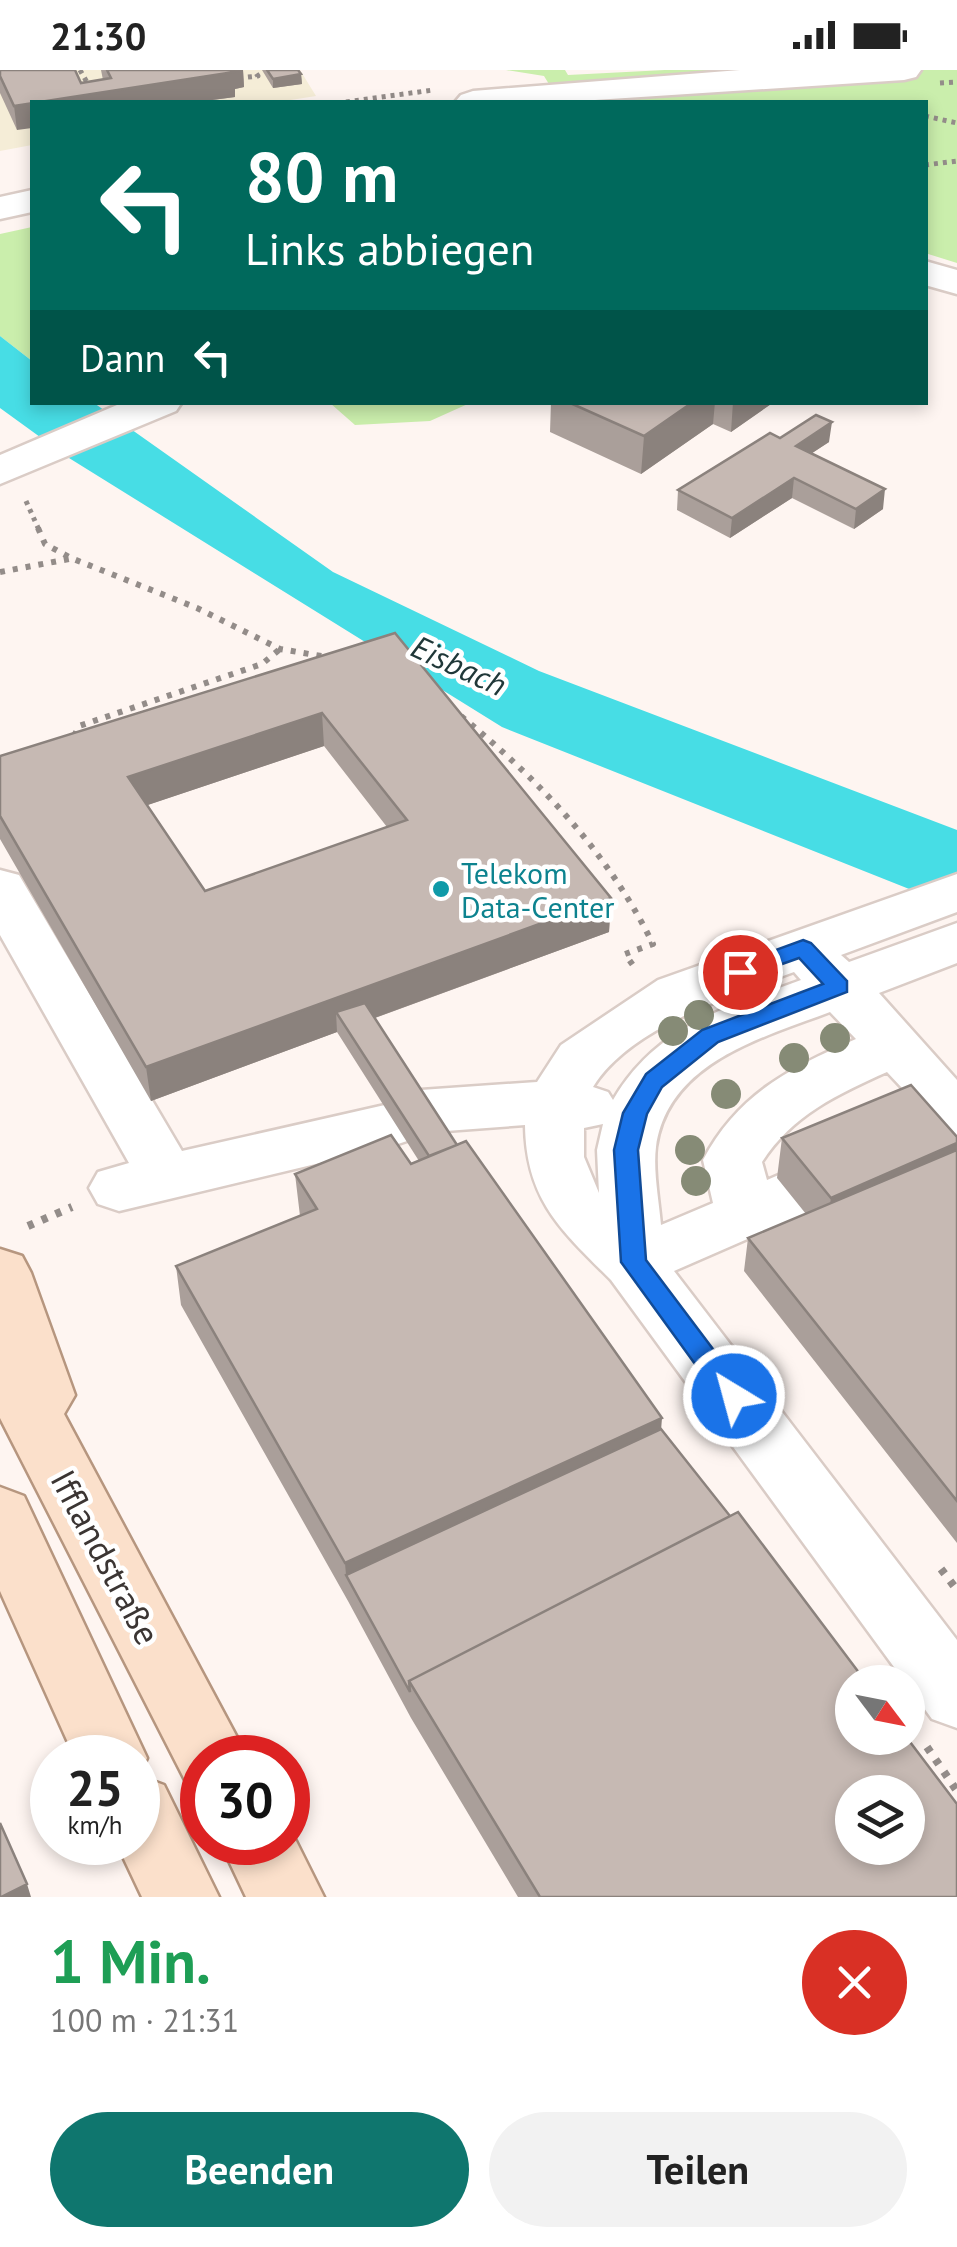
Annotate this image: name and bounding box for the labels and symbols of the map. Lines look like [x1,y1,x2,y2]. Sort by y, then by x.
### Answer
water label: Eisbach [405,625,513,705]
place label: Telekom Data-Center [461,853,614,926]
marker: Telekom Data-Center [430,878,452,900]
pin [698,930,783,1015]
position arrow [682,1344,786,1448]
street label: Ifflandstraße [41,1462,171,1652]
north arrow [835,1665,925,1755]
speed limit sign: 30 [180,1735,310,1865]

